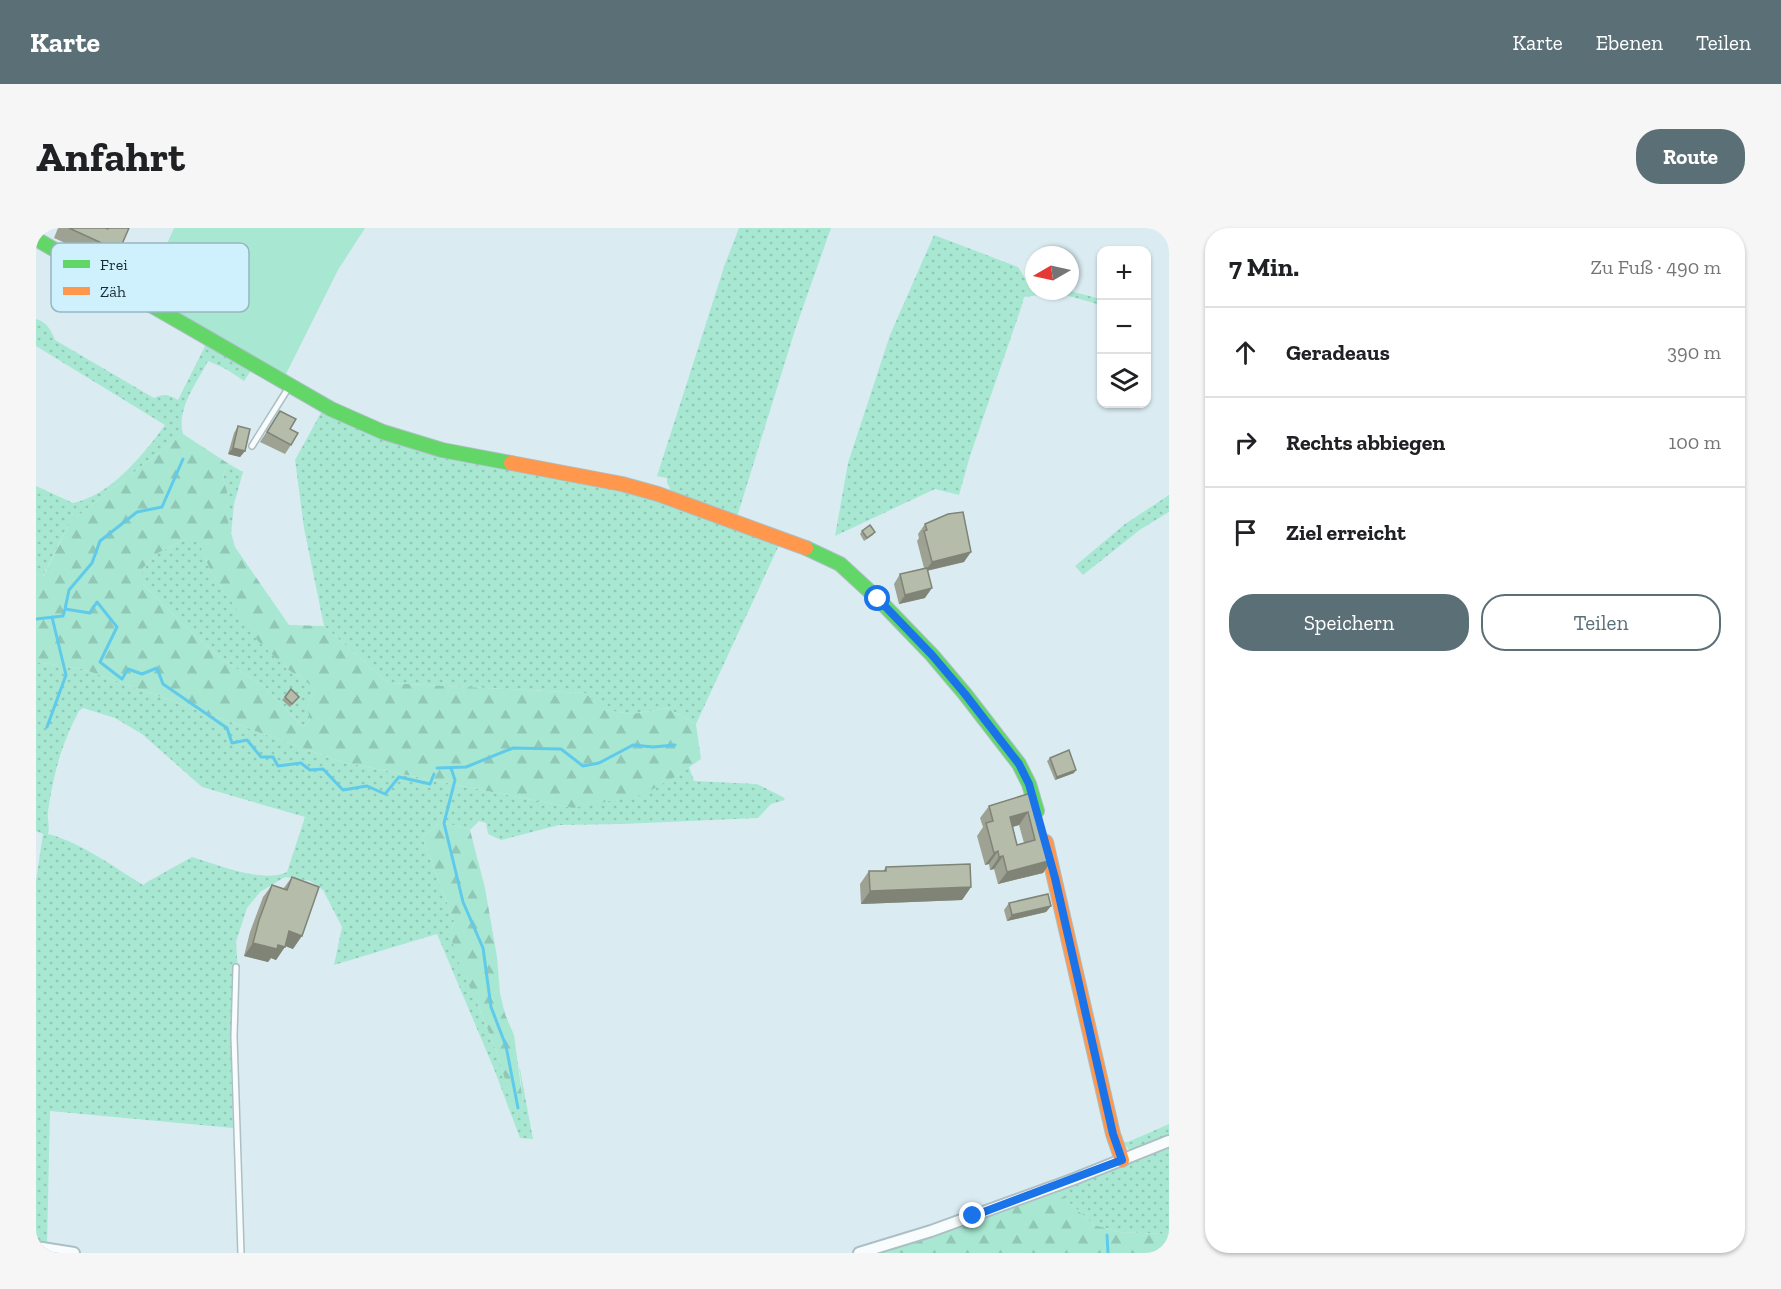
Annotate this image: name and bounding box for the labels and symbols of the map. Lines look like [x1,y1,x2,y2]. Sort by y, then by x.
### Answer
legend [51,243,249,312]
north arrow [1025,246,1079,300]
text: Frei [100,255,128,274]
text: Zäh [100,282,126,301]
route start [864,585,890,611]
route end [959,1202,985,1228]

